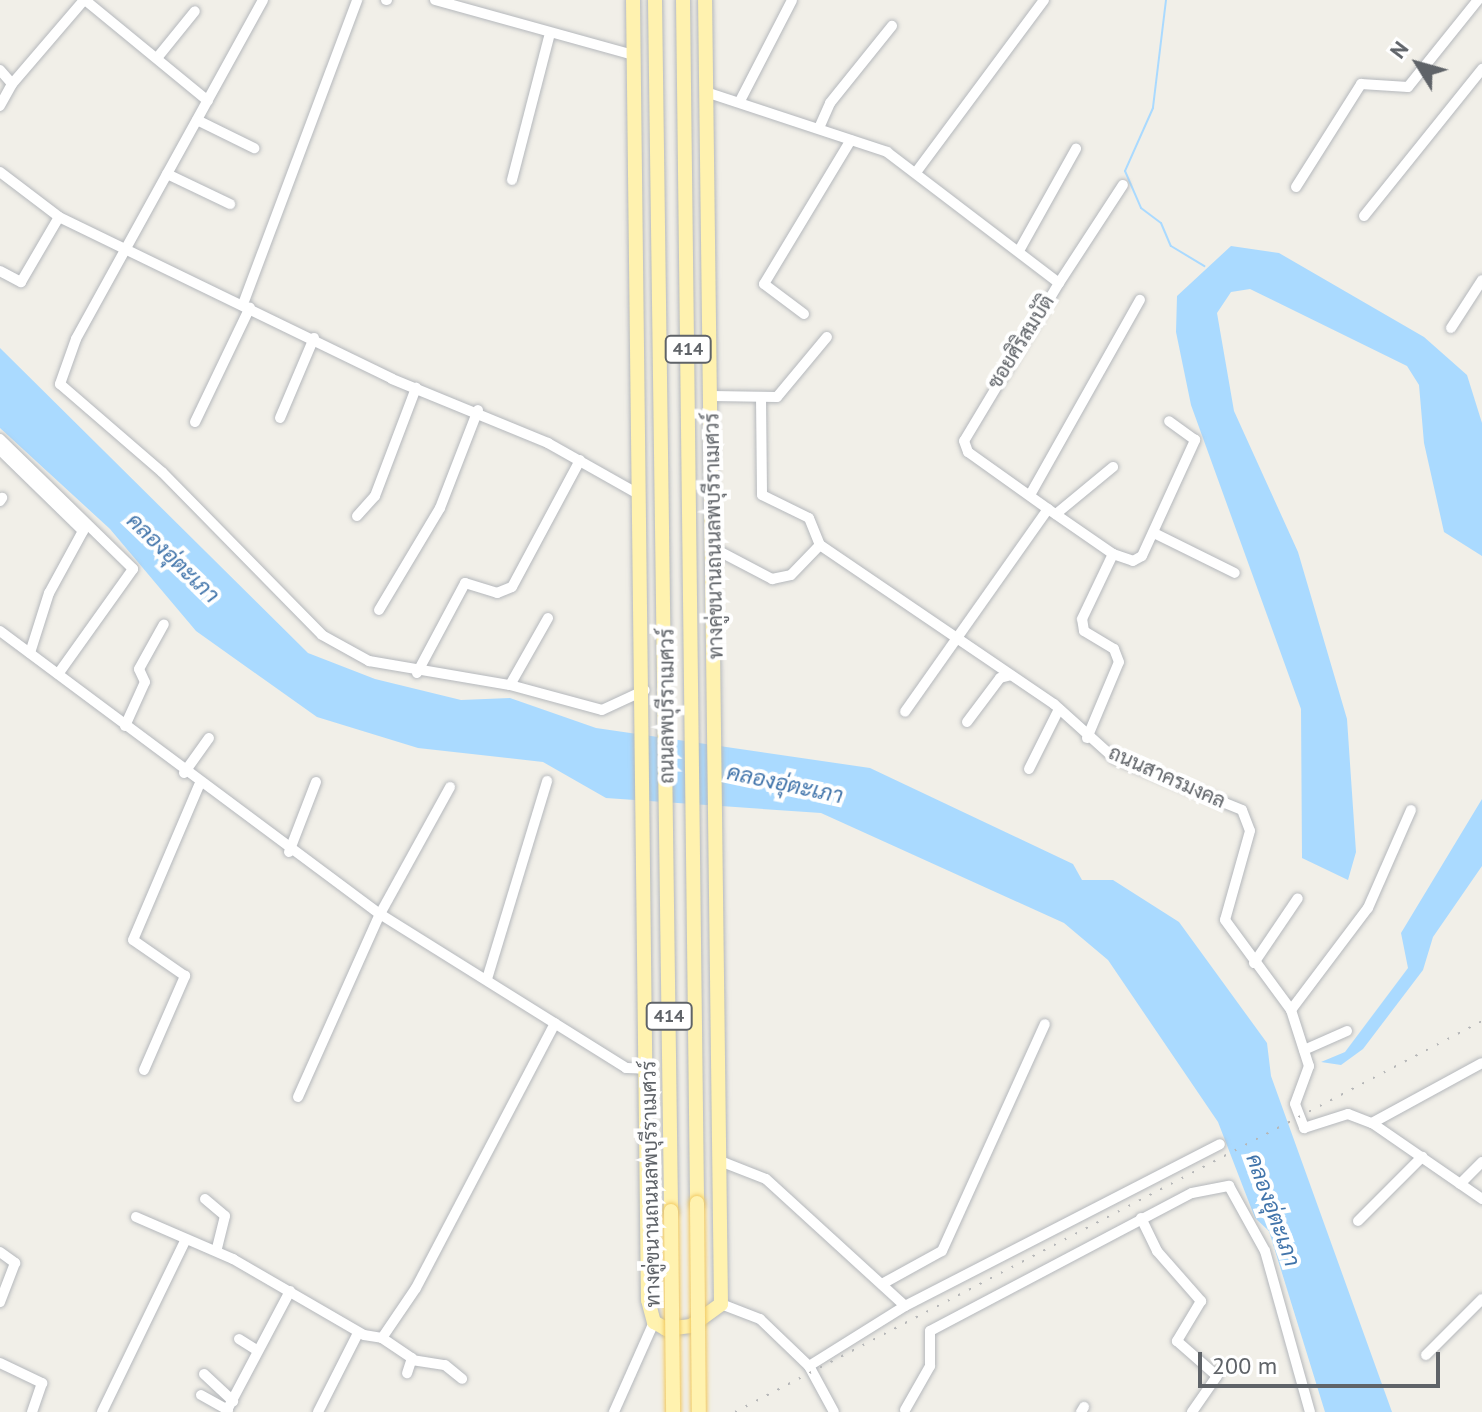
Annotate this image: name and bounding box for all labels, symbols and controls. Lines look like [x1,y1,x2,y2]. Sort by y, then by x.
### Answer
north arrow [1378,24,1458,104]
text: N [1383,35,1414,64]
street label: ซอยศิริสมบัติ [983,291,1059,393]
road number: 414 [664,335,712,363]
street label: ทางคู่ขนานถนนลพบุรีราเมศวร์ [700,413,728,659]
water label: คลองอุ่ตะเภา [121,508,225,608]
street label: ถนนลพบุรีราเมศวร์ [655,628,679,784]
street label: ถนนสาครมงคล [1105,741,1229,813]
water label: คลองอุ่ตะเภา [725,759,845,809]
road number: 414 [645,1002,693,1030]
street label: ทางคู่ขนานถนนลพบุรีราเมศวร์ [637,1061,665,1307]
water label: คลองอุ่ตะเภา [1240,1150,1306,1270]
scale bar [1202,1336,1444,1386]
text: 200 m [1212,1350,1277,1381]

